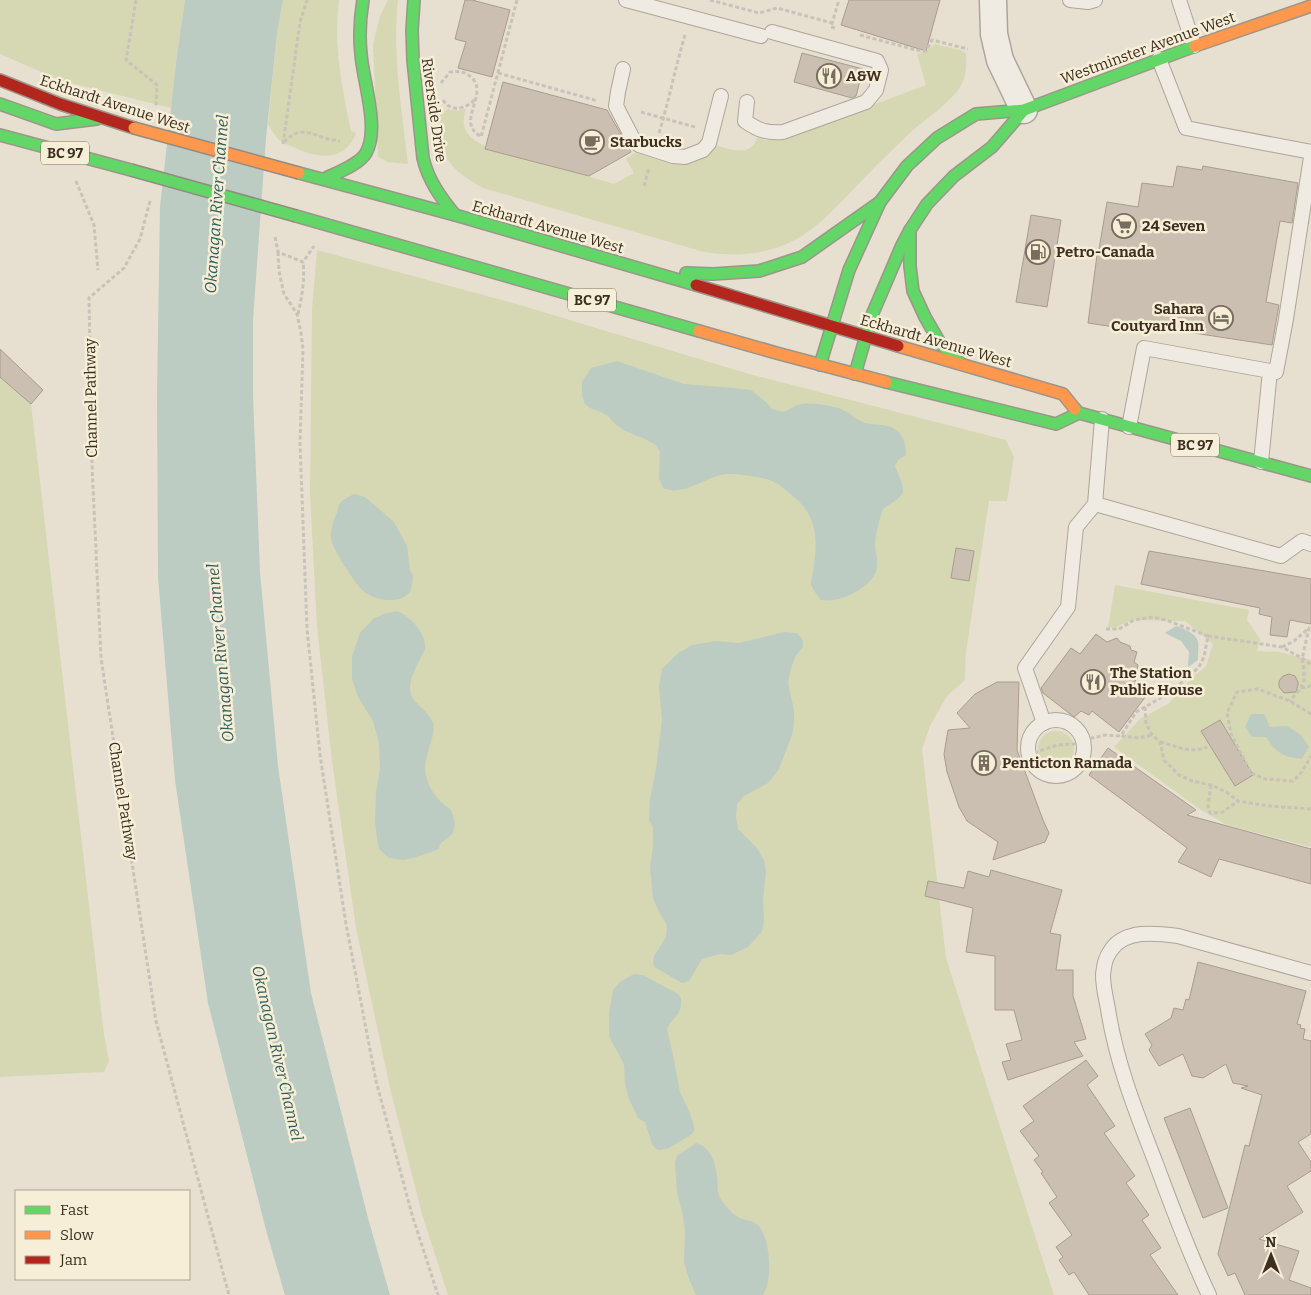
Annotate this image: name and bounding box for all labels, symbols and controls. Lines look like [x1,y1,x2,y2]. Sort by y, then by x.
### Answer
street label: Westminster Avenue West [1058,8,1238,88]
street label: Riverside Drive [418,57,450,163]
restaurant icon: A&W [816,63,842,89]
place label: A&W [846,67,882,85]
street label: Eckhardt Avenue West [38,71,193,137]
water label: Okanagan River Channel [201,114,232,294]
cafe icon: Starbucks [579,129,605,155]
place label: Starbucks [610,133,682,151]
road number: BC 97 [41,142,89,164]
street label: Eckhardt Avenue West [470,197,626,257]
supermarket icon: 24 Seven [1111,213,1137,239]
place label: 24 Seven [1142,217,1205,235]
fuel station icon: Petro-Canada [1025,239,1051,265]
place label: Petro-Canada [1056,243,1155,261]
road number: BC 97 [568,288,616,312]
place label: Sahara Coutyard Inn [1111,300,1205,335]
hotel icon: Sahara Coutyard Inn [1208,305,1234,331]
street label: Eckhardt Avenue West [858,311,1014,371]
street label: Channel Pathway [81,338,101,458]
road number: BC 97 [1171,434,1219,456]
water label: Okanagan River Channel [203,563,238,743]
place label: The Station Public House [1110,664,1203,699]
restaurant icon: The Station Public House [1080,669,1106,695]
street label: Channel Pathway [105,740,141,862]
building icon: Penticton Ramada [971,750,997,776]
place label: Penticton Ramada [1002,754,1133,772]
water label: Okanagan River Channel [248,964,307,1143]
legend [15,1190,190,1280]
text: Fast [60,1201,89,1219]
text: Slow [60,1226,95,1244]
north arrow [1246,1230,1296,1280]
text: N [1266,1234,1277,1251]
text: Jam [59,1251,88,1269]

